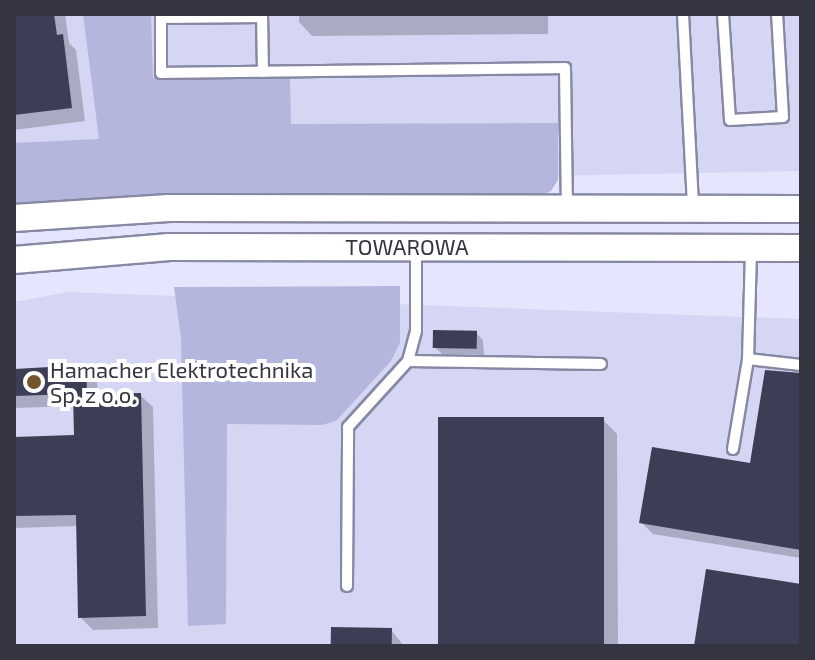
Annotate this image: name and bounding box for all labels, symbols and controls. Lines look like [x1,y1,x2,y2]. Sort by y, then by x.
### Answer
street label: TOWAROWA [345,234,469,260]
place label: Hamacher Elektrotechnika Sp. z o.o. [50,356,314,408]
marker: Hamacher Elektrotechnika Sp. z o.o. [25,373,43,391]

